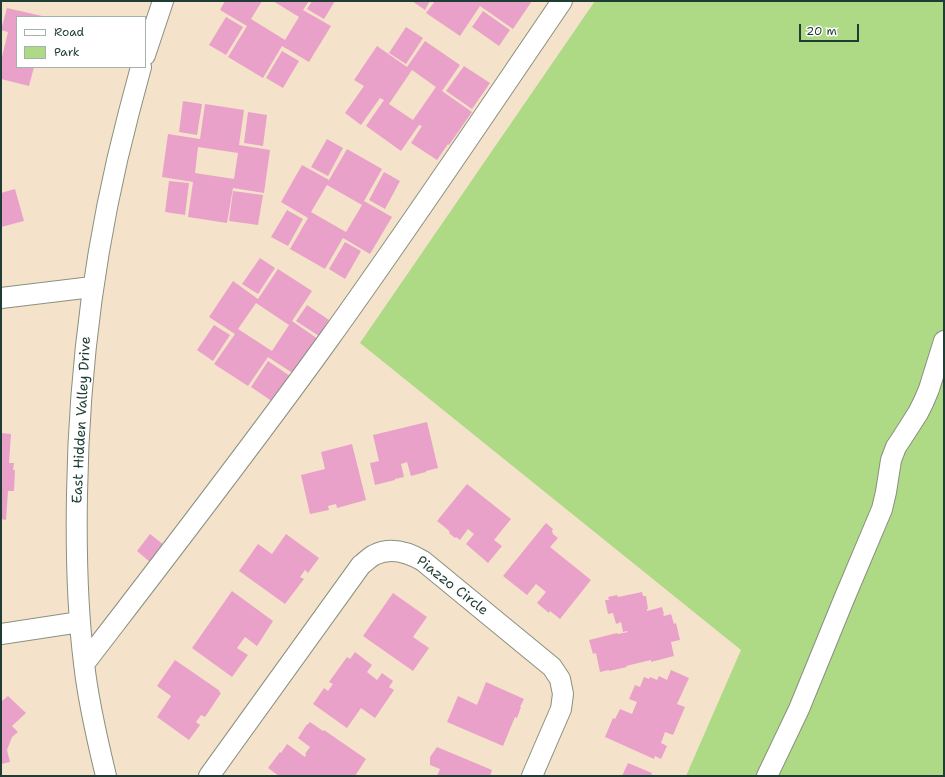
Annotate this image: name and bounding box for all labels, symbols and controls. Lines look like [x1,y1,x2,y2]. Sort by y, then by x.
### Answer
legend [16,16,146,68]
scale bar [801,16,861,42]
text: 20 m [806,23,837,39]
text: Road [54,24,84,40]
text: Park [54,44,80,60]
street label: East Hidden Valley Drive [69,336,95,504]
street label: Piazzo Circle [413,553,491,619]

